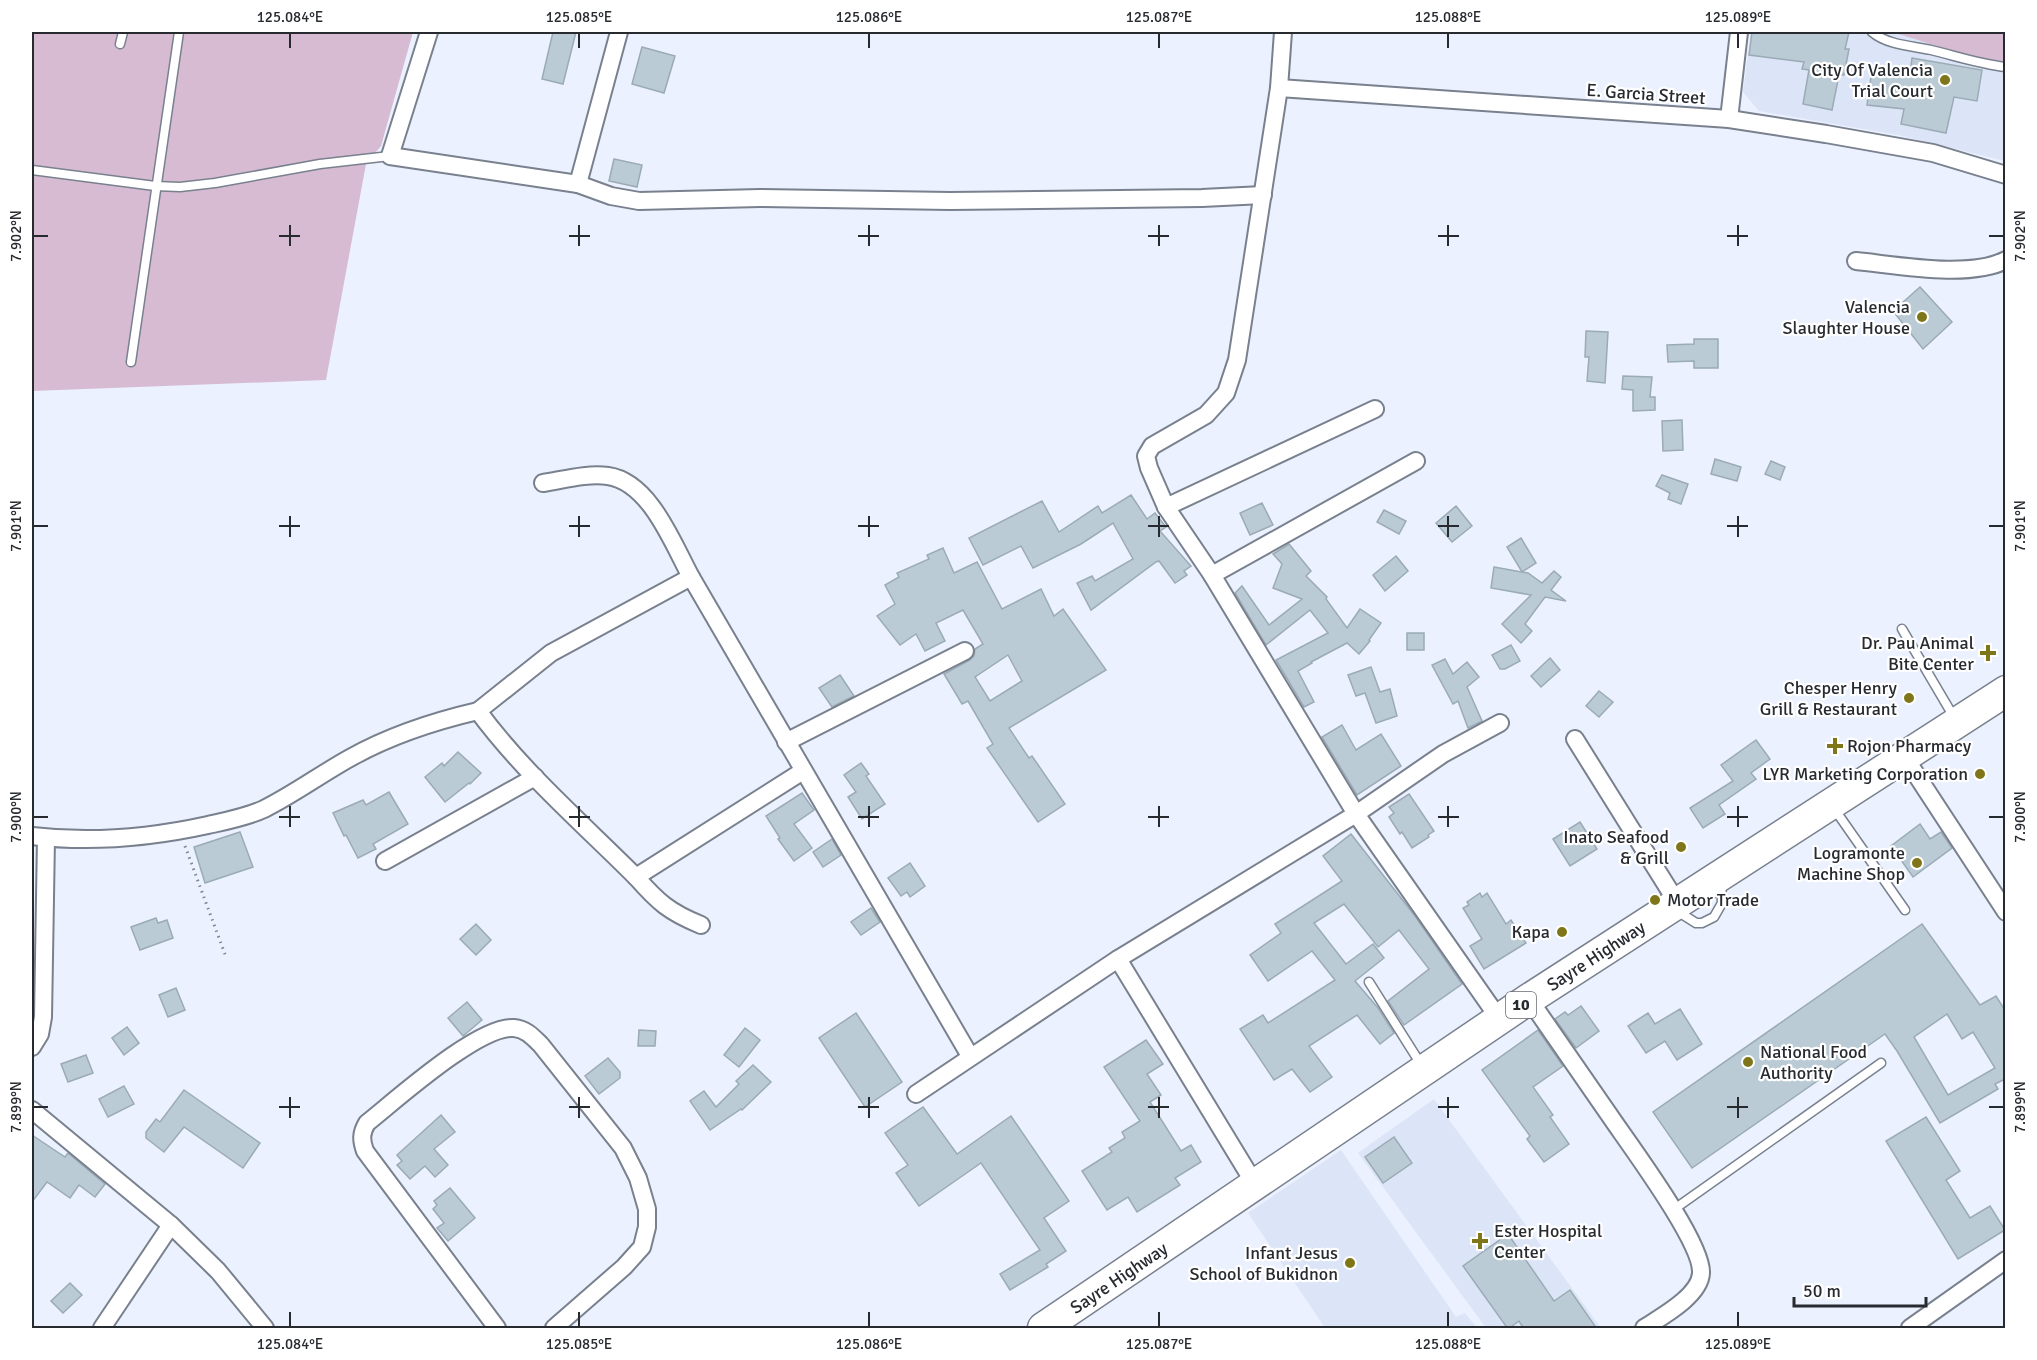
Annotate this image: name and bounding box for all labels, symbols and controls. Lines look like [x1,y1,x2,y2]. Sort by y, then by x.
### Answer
text: 125.084°E [257,8,323,26]
text: 125.085°E [546,8,612,26]
text: 125.086°E [836,8,902,26]
text: 125.087°E [1126,8,1192,26]
text: 125.088°E [1415,8,1481,26]
text: 125.089°E [1705,8,1771,26]
place label: City Of Valencia Trial Court [1811,59,1933,102]
marker: City Of Valencia Trial Court [1938,73,1952,87]
street label: E. Garcia Street [1586,79,1706,109]
text: 7.902°N [7,210,25,262]
text: 7.902°N [2011,210,2029,262]
place label: Valencia Slaughter House [1782,296,1910,339]
marker: Valencia Slaughter House [1915,310,1929,324]
text: 7.901°N [7,500,25,552]
text: 7.901°N [2011,500,2029,552]
place label: Dr. Pau Animal Bite Center [1861,632,1974,675]
marker: Dr. Pau Animal Bite Center [1979,644,1997,662]
place label: Chesper Henry Grill & Restaurant [1760,677,1898,720]
marker: Chesper Henry Grill & Restaurant [1902,691,1916,705]
place label: Rojon Pharmacy [1847,735,1972,757]
marker: Rojon Pharmacy [1828,739,1842,753]
place label: LYR Marketing Corporation [1762,763,1968,785]
marker: LYR Marketing Corporation [1973,767,1987,781]
text: 7.900°N [7,791,25,843]
text: 7.900°N [2011,791,2029,843]
place label: Inato Seafood & Grill [1563,826,1669,869]
marker: Inato Seafood & Grill [1674,840,1688,854]
place label: Logramonte Machine Shop [1797,842,1905,885]
marker: Logramonte Machine Shop [1910,856,1924,870]
place label: Motor Trade [1667,889,1759,911]
marker: Motor Trade [1648,893,1662,907]
street label: Sayre Highway [1543,916,1650,996]
place label: Kapa [1511,921,1550,943]
marker: Kapa [1555,925,1569,939]
road number: 10 [1506,992,1536,1018]
place label: National Food Authority [1760,1041,1867,1084]
marker: National Food Authority [1741,1055,1755,1069]
text: 7.899°N [7,1081,25,1133]
text: 7.899°N [2011,1081,2029,1133]
place label: Ester Hospital Center [1494,1220,1602,1263]
marker: Ester Hospital Center [1471,1232,1489,1250]
street label: Sayre Highway [1066,1237,1172,1319]
place label: Infant Jesus School of Bukidnon [1189,1242,1338,1285]
marker: Infant Jesus School of Bukidnon [1343,1256,1357,1270]
scale bar [1794,1270,1926,1308]
text: 50 m [1803,1280,1841,1302]
text: 125.084°E [257,1335,323,1353]
text: 125.085°E [546,1335,612,1353]
text: 125.086°E [836,1335,902,1353]
text: 125.087°E [1126,1335,1192,1353]
text: 125.088°E [1415,1335,1481,1353]
text: 125.089°E [1705,1335,1771,1353]

